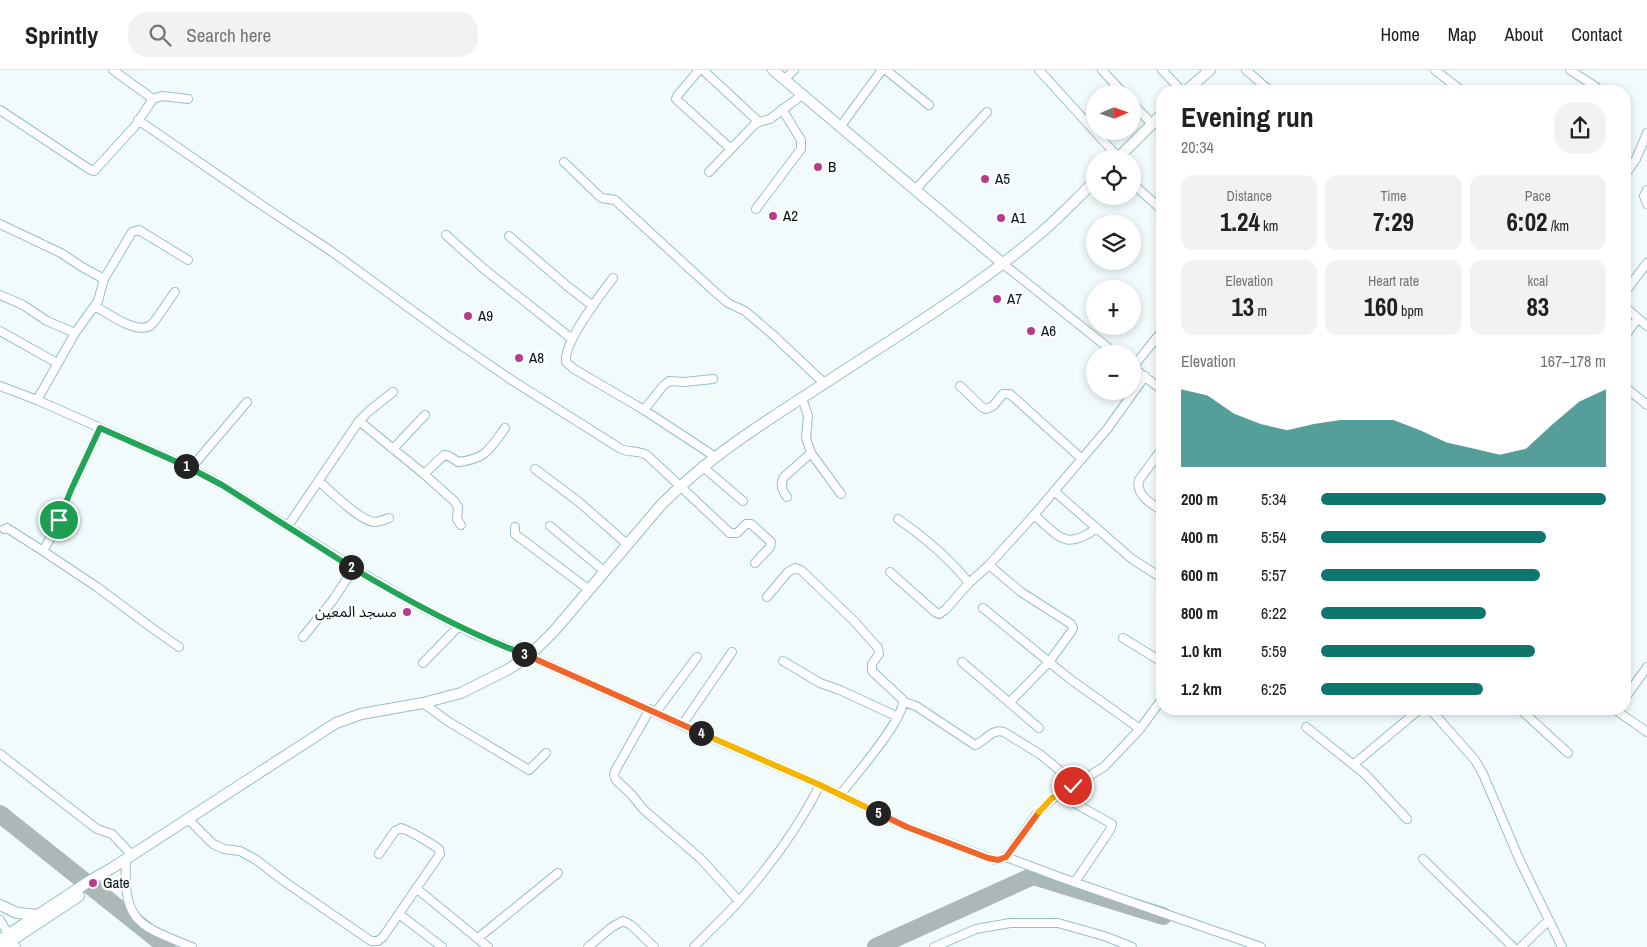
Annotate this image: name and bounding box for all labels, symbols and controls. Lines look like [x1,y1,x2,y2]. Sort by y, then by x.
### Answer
search box [128,12,478,57]
text: Sprintly [25,19,98,51]
icon: search [146,21,174,49]
text: Search here [186,22,271,48]
text: Home [1380,22,1420,47]
text: Map [1448,22,1477,47]
text: About [1505,22,1543,47]
text: Contact [1571,22,1622,47]
north arrow [1086,85,1141,140]
map controls [1086,85,1141,400]
text: Evening run [1181,98,1314,136]
button: share [1554,102,1606,154]
text: 20:34 [1181,136,1214,158]
button: locate [1086,150,1141,205]
place label: B [828,156,836,177]
marker: B [812,161,824,173]
place label: A5 [994,168,1010,189]
marker: A5 [979,173,991,185]
text: Distance [1227,187,1272,205]
text: Time [1381,187,1406,205]
text: Pace [1525,187,1551,205]
place label: A2 [782,205,798,226]
text: 1.24 [1220,205,1260,239]
text: 7:29 [1373,205,1414,239]
text: 6:02 [1506,205,1547,239]
place label: A1 [1010,207,1026,228]
marker: A2 [767,210,779,222]
marker: A1 [995,212,1007,224]
button: layers [1086,215,1141,270]
text: km [1260,217,1278,235]
text: /km [1547,217,1569,235]
text: Elevation [1225,272,1273,290]
text: Heart rate [1368,272,1419,290]
text: kcal [1528,272,1548,290]
button: + [1086,280,1141,335]
place label: A7 [1006,288,1022,309]
text: 13 [1231,290,1254,324]
text: 160 [1364,290,1398,324]
text: 83 [1526,290,1549,324]
marker: A7 [991,293,1003,305]
text: m [1254,302,1267,320]
text: bpm [1398,302,1423,320]
place label: A9 [477,305,493,326]
marker: A9 [462,310,474,322]
place label: A6 [1040,320,1056,341]
marker: A6 [1025,325,1037,337]
button: − [1086,345,1141,400]
place label: A8 [528,347,544,368]
text: Elevation [1181,350,1236,372]
text: 167–178 m [1540,350,1606,372]
marker: A8 [513,352,525,364]
pin: 1 [174,454,198,478]
text: 1 [183,457,190,475]
text: 200 m [1181,488,1218,510]
text: 5:34 [1261,488,1287,510]
pin [38,499,80,541]
icon: arrive [45,506,73,534]
text: 400 m [1181,526,1218,548]
text: 5:54 [1261,526,1287,548]
pin: 2 [338,554,364,580]
text: 2 [348,558,355,576]
text: 600 m [1181,564,1218,586]
text: 5:57 [1261,564,1287,586]
place label: مسجد المعين [315,601,397,622]
text: 800 m [1181,602,1218,624]
text: 6:22 [1261,602,1287,624]
marker: مسجد المعين [401,606,413,618]
text: 1.0 km [1181,640,1222,662]
text: 5:59 [1261,640,1287,662]
pin: 3 [512,642,536,666]
text: 3 [521,645,528,663]
text: 1.2 km [1181,678,1222,700]
text: 6:25 [1261,678,1287,700]
pin: 4 [688,720,714,746]
text: 4 [698,724,705,742]
pin [1052,765,1094,807]
icon: check [1059,772,1087,800]
pin: 5 [866,800,890,826]
text: 5 [875,804,882,822]
place label: Gate [103,872,130,893]
marker: Gate [87,877,99,889]

